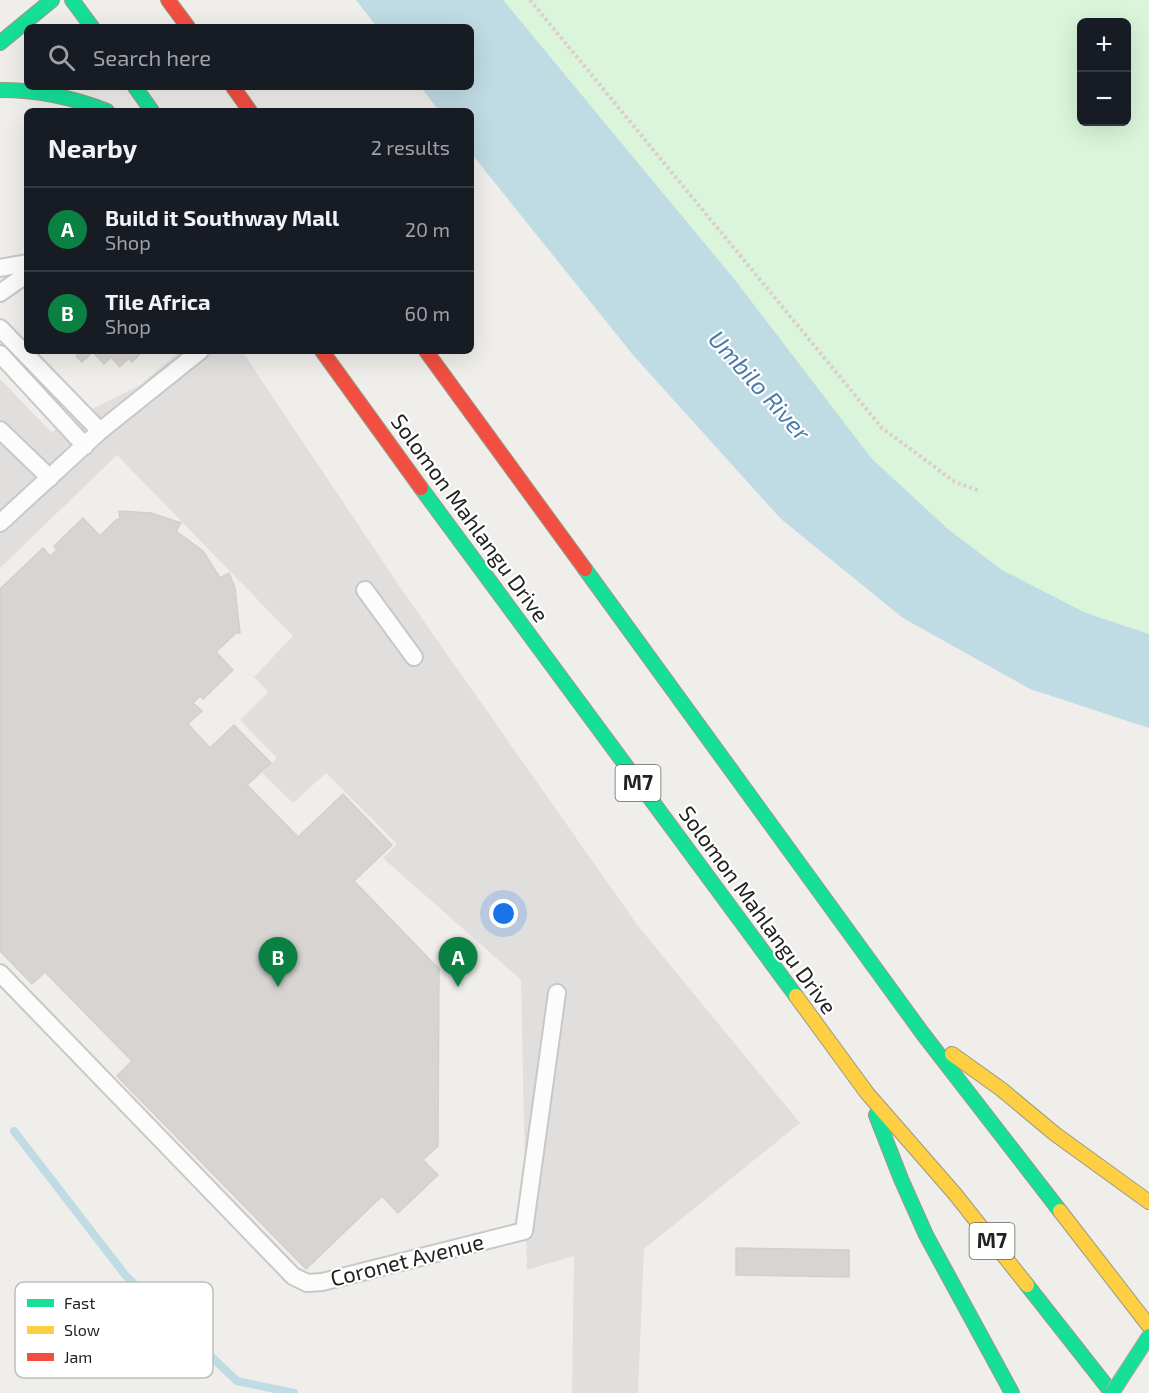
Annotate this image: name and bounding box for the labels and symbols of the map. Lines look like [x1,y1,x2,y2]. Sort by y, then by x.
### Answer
water label: Umbilo River [703,324,817,446]
street label: Solomon Mahlangu Drive [387,408,555,627]
road number: M7 [616,765,660,801]
street label: Solomon Mahlangu Drive [675,800,843,1019]
your location [489,899,518,928]
pin: B [258,938,298,987]
pin: A [438,938,478,987]
road number: M7 [970,1223,1014,1259]
street label: Coronet Avenue [327,1227,486,1291]
legend [15,1282,213,1378]
text: Fast [64,1293,95,1312]
text: Slow [64,1320,100,1339]
text: Jam [64,1347,92,1366]

